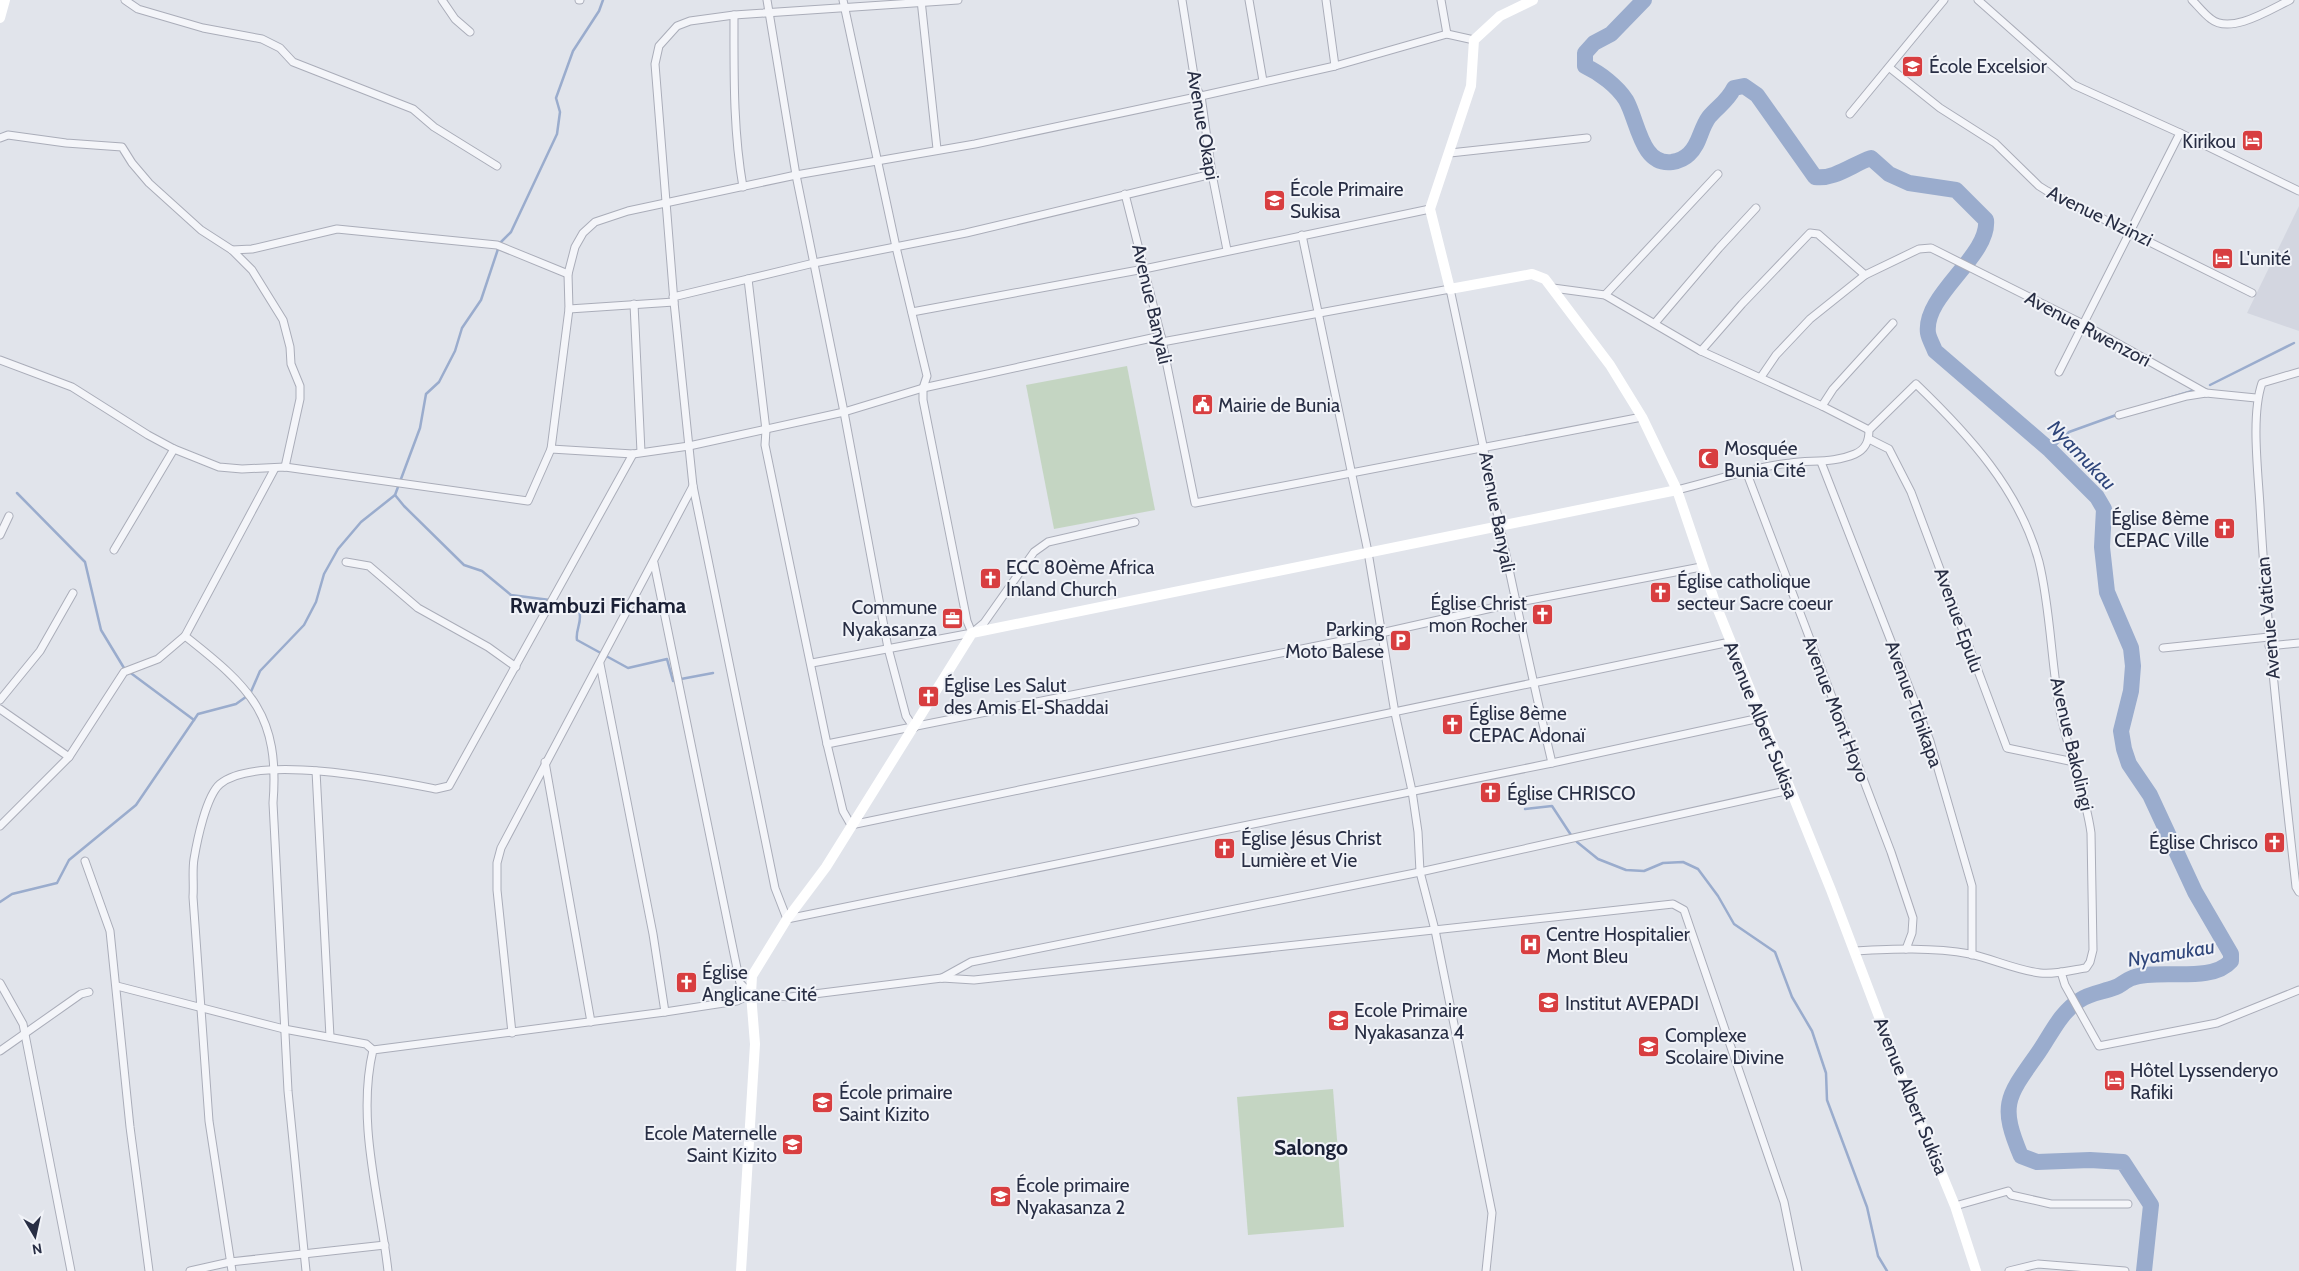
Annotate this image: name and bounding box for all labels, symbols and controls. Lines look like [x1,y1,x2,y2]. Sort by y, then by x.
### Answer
school or university icon: École Excelsior [1901,54,1925,78]
place label: École Excelsior [1929,54,2047,78]
street label: Avenue Okapi [1182,68,1224,182]
hotel icon: Kirikou [2240,129,2264,153]
place label: Kirikou [2182,130,2236,153]
place label: École Primaire Sukisa [1290,177,1404,223]
street label: Avenue Nzinzi [2044,181,2156,251]
school or university icon: École Primaire Sukisa [1262,188,1286,212]
street label: Avenue Banyali [1127,242,1177,366]
hotel icon: L'unité [2211,246,2235,270]
place label: L'unité [2239,247,2291,270]
street label: Avenue Rwenzori [2021,286,2155,372]
public building icon: Mairie de Bunia [1190,393,1214,417]
place label: Mairie de Bunia [1218,394,1340,417]
water label: Nyamukau [2043,415,2121,495]
place label: Mosquée Bunia Cité [1724,437,1806,482]
mosque icon: Mosquée Bunia Cité [1696,447,1720,471]
street label: Avenue Banyali [1474,450,1520,574]
place label: Église 8ème CEPAC Ville [2111,506,2209,552]
church icon: Église 8ème CEPAC Ville [2213,517,2237,541]
place label: ECC 80ème Africa Inland Church [1006,556,1154,601]
street label: Avenue Vatican [2251,556,2285,680]
street label: Avenue Epulu [1929,564,1989,676]
church icon: ECC 80ème Africa Inland Church [978,566,1002,590]
place label: Église catholique secteur Sacre coeur [1677,569,1833,615]
church icon: Église catholique secteur Sacre coeur [1649,580,1673,604]
place label: Église Christ mon Rocher [1429,591,1528,637]
district label: Rwambuzi Fichama [510,593,687,618]
place label: Commune Nyakasanza [842,596,937,641]
church icon: Église Christ mon Rocher [1531,602,1555,626]
office icon: Commune Nyakasanza [941,606,965,630]
place label: Parking Moto Balese [1285,618,1385,663]
parking icon: Parking Moto Balese [1388,628,1412,652]
street label: Avenue Mont Hoyo [1798,633,1874,785]
street label: Avenue Tchikapa [1880,637,1948,771]
street label: Avenue Albert Sukisa [1719,638,1803,802]
place label: Église Les Salut des Amis El-Shaddai [944,673,1108,719]
street label: Avenue Bakolingi [2045,675,2099,813]
church icon: Église Les Salut des Amis El-Shaddai [916,684,940,708]
place label: Église 8ème CEPAC Adonaï [1469,701,1586,747]
church icon: Église 8ème CEPAC Adonaï [1441,712,1465,736]
church icon: Église CHRISCO [1479,781,1503,805]
place label: Église CHRISCO [1507,781,1636,805]
place label: Église Jésus Christ Lumière et Vie [1241,826,1382,872]
place label: Église Chrisco [2149,830,2258,854]
church icon: Église Chrisco [2262,830,2286,854]
church icon: Église Jésus Christ Lumière et Vie [1213,837,1237,861]
place label: Centre Hospitalier Mont Bleu [1546,923,1690,968]
hospital icon: Centre Hospitalier Mont Bleu [1518,933,1542,957]
water label: Nyamukau [2126,934,2216,972]
place label: Église Anglicane Cité [702,960,817,1006]
church icon: Église Anglicane Cité [674,971,698,995]
school or university icon: Institut AVEPADI [1537,991,1561,1015]
place label: Institut AVEPADI [1565,992,1699,1015]
place label: Ecole Primaire Nyakasanza 4 [1354,999,1468,1044]
school or university icon: Ecole Primaire Nyakasanza 4 [1326,1009,1350,1033]
street label: Avenue Albert Sukisa [1869,1014,1953,1178]
place label: Complexe Scolaire Divine [1665,1024,1784,1069]
school or university icon: Complexe Scolaire Divine [1637,1034,1661,1058]
place label: Hôtel Lyssenderyo Rafiki [2130,1059,2278,1104]
hotel icon: Hôtel Lyssenderyo Rafiki [2102,1069,2126,1093]
place label: École primaire Saint Kizito [839,1080,953,1126]
school or university icon: École primaire Saint Kizito [811,1091,835,1115]
place label: Ecole Maternelle Saint Kizito [644,1122,777,1167]
school or university icon: Ecole Maternelle Saint Kizito [781,1132,805,1156]
district label: Salongo [1274,1135,1348,1160]
place label: École primaire Nyakasanza 2 [1016,1173,1130,1219]
school or university icon: École primaire Nyakasanza 2 [988,1184,1012,1208]
north arrow [10,1211,60,1261]
text: N [31,1239,43,1259]

